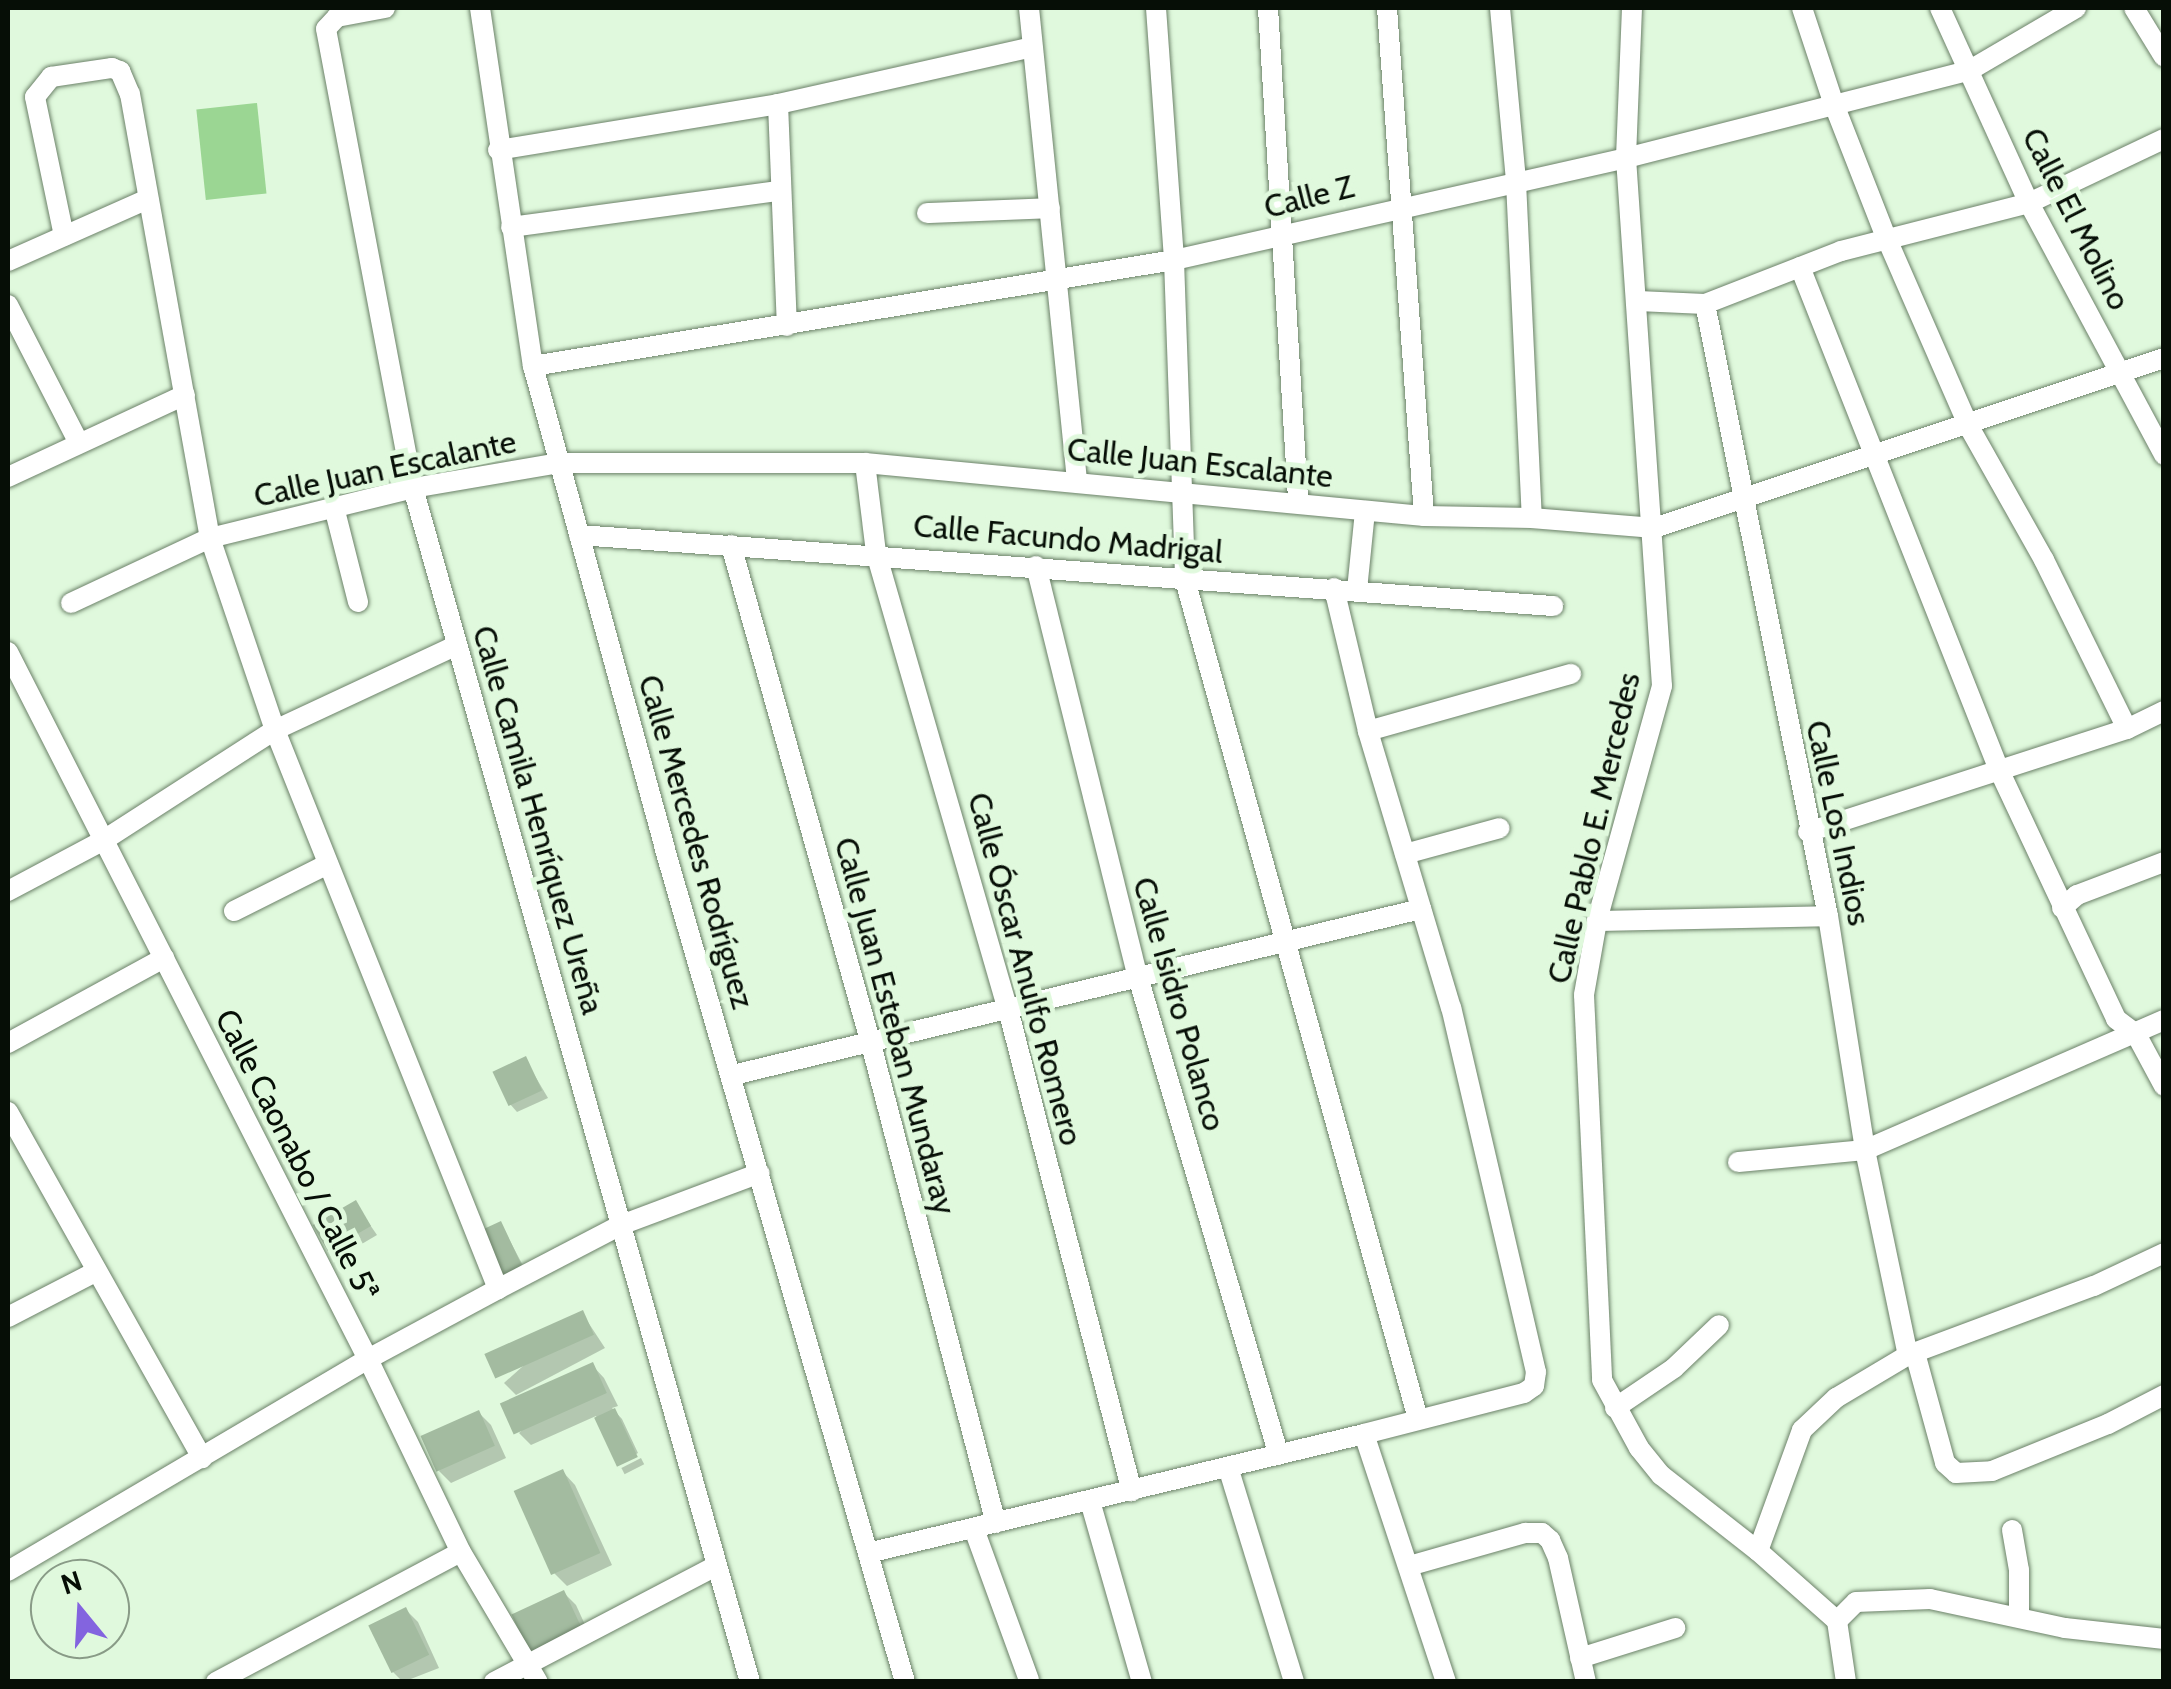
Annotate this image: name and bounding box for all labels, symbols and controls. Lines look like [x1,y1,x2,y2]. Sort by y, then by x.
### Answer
street label: Calle El Molino [2014,122,2138,316]
street label: Calle Z [1260,167,1358,227]
street label: Calle Juan Escalante [250,422,520,516]
street label: Calle Juan Escalante [1065,430,1335,496]
street label: Calle Facundo Madrigal [912,506,1224,572]
street label: Calle Camila Henríquez Ureña [464,621,612,1019]
street label: Calle Pablo E. Mercedes [1540,669,1648,987]
street label: Calle Mercedes Rodríguez [630,671,762,1013]
street label: Calle Los Indios [1798,717,1878,929]
street label: Calle Óscar Anulfo Romero [959,788,1091,1150]
street label: Calle Juan Esteban Mundaray [826,833,964,1219]
street label: Calle Isidro Polanco [1124,873,1234,1135]
street label: Calle Caonabo / Calle 5ª [207,1003,387,1307]
north arrow [30,1559,130,1659]
text: N [57,1563,86,1602]

